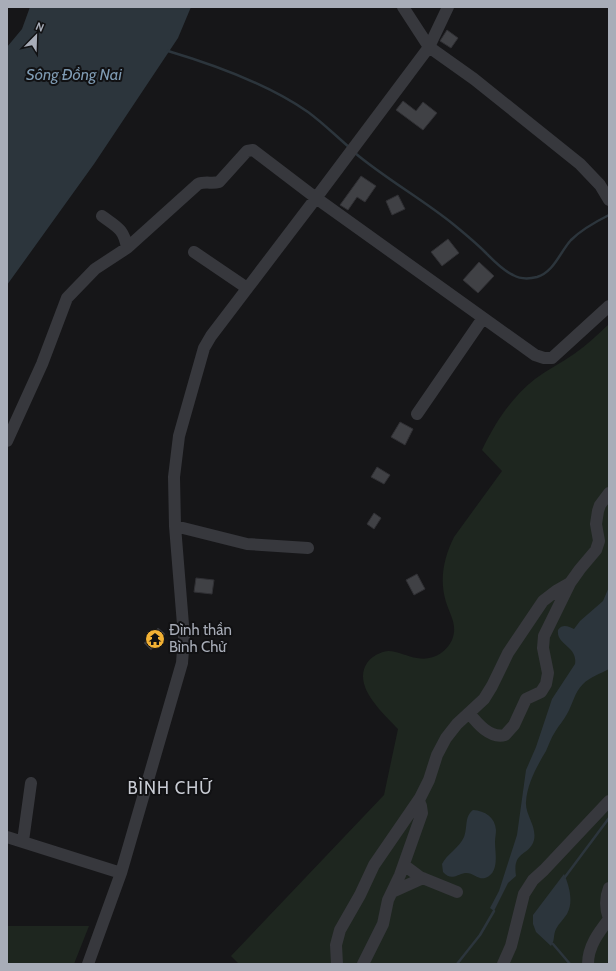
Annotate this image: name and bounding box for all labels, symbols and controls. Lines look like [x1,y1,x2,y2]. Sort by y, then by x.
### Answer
north arrow [16,16,56,56]
text: N [34,19,46,35]
water label: Sông Đồng Nai [26,65,123,84]
place label: Đình thần Bình Chử [169,621,232,656]
temple icon: Đình thần Bình Chử [144,628,166,650]
district label: BÌNH CHỮ [127,777,213,798]

